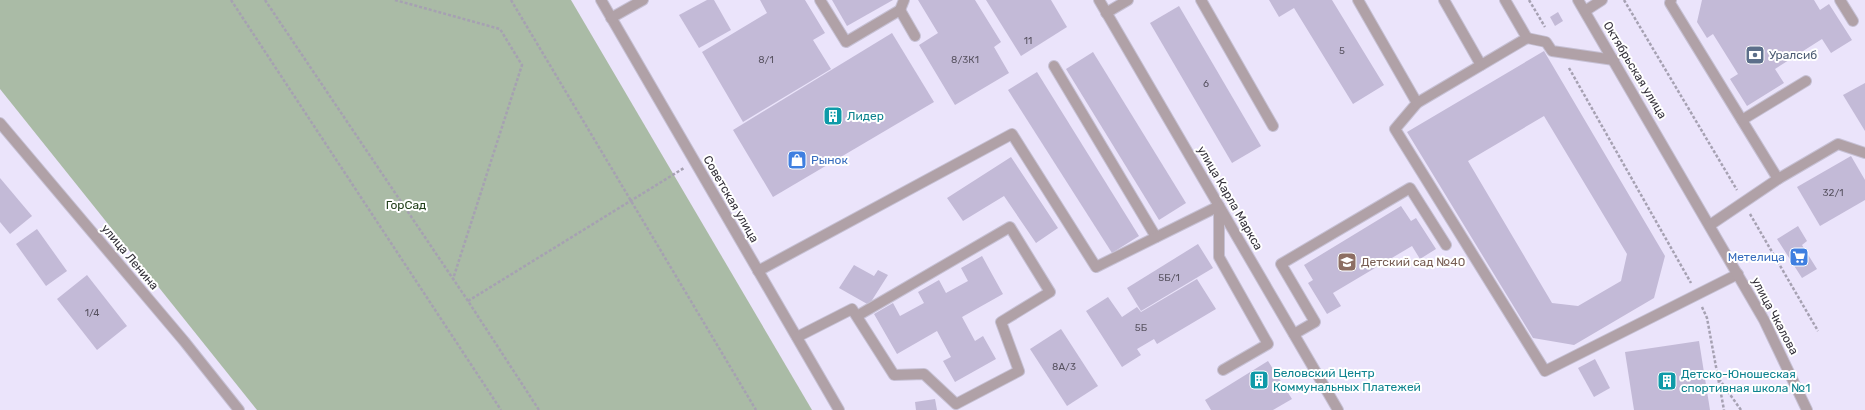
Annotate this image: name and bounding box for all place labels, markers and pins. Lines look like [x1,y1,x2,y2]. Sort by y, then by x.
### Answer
bank icon: Уралсиб [1744,44,1766,66]
place label: Уралсиб [1769,48,1817,62]
building icon: Лидер [822,105,844,127]
place label: Лидер [847,109,884,123]
shop icon: Рынок [786,149,808,171]
place label: Рынок [811,153,848,167]
supermarket icon: Метелица [1788,246,1810,268]
place label: Метелица [1728,250,1785,264]
school or university icon: Детский сад №40 [1336,251,1358,273]
place label: Детский сад №40 [1361,255,1465,269]
place label: Беловский Центр Коммунальных Платежей [1273,366,1421,394]
place label: Детско-Юношеская спортивная школа №1 [1681,367,1810,395]
building icon: Беловский Центр Коммунальных Платежей [1248,369,1270,391]
building icon: Детско-Юношеская спортивная школа №1 [1656,370,1678,392]

